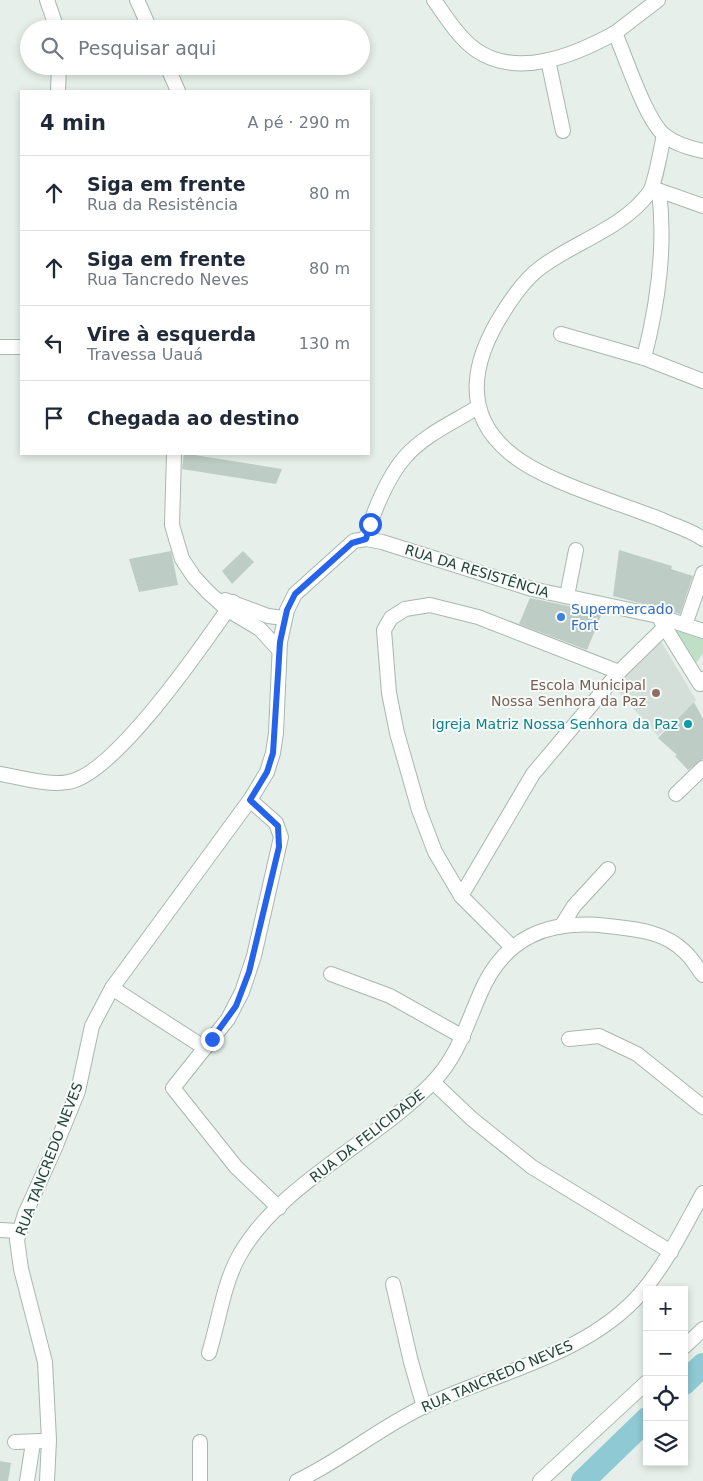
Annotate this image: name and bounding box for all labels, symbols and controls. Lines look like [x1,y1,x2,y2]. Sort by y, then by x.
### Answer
search box [20,20,370,75]
icon: search [38,34,66,62]
text: Pesquisar aqui [78,37,216,59]
text: 4 min [40,111,106,135]
text: A pé · 290 m [248,113,350,132]
text: Siga em frente [87,173,246,195]
icon: ahead [40,179,68,207]
text: 80 m [309,184,350,203]
text: Rua da Resistência [87,195,238,214]
text: Siga em frente [87,248,246,270]
icon: ahead [40,254,68,282]
text: 80 m [309,259,350,278]
text: Rua Tancredo Neves [87,270,249,289]
text: Vire à esquerda [87,323,256,345]
icon: left [40,329,68,357]
text: 130 m [299,334,350,353]
text: Travessa Uauá [87,345,203,364]
icon: arrive [40,404,68,432]
text: Chegada ao destino [87,407,299,429]
route start [359,513,382,536]
street label: RUA DA RESISTÊNCIA [403,540,552,601]
place label: Supermercado Fort [571,601,673,633]
marker: Supermercado Fort [555,611,567,623]
place label: Escola Municipal Nossa Senhora da Paz [491,677,646,709]
marker: Escola Municipal Nossa Senhora da Paz [650,687,662,699]
place label: Igreja Matriz Nossa Senhora da Paz [432,716,678,732]
marker: Igreja Matriz Nossa Senhora da Paz [682,718,694,730]
route end [201,1028,224,1051]
street label: RUA TANCREDO NEVES [12,1080,86,1238]
street label: RUA DA FELICIDADE [307,1086,427,1186]
map controls [643,1286,688,1466]
button: + [643,1286,688,1331]
button: − [643,1331,688,1376]
street label: RUA TANCREDO NEVES [419,1337,575,1415]
button: locate [643,1376,688,1421]
button: layers [643,1421,688,1466]

